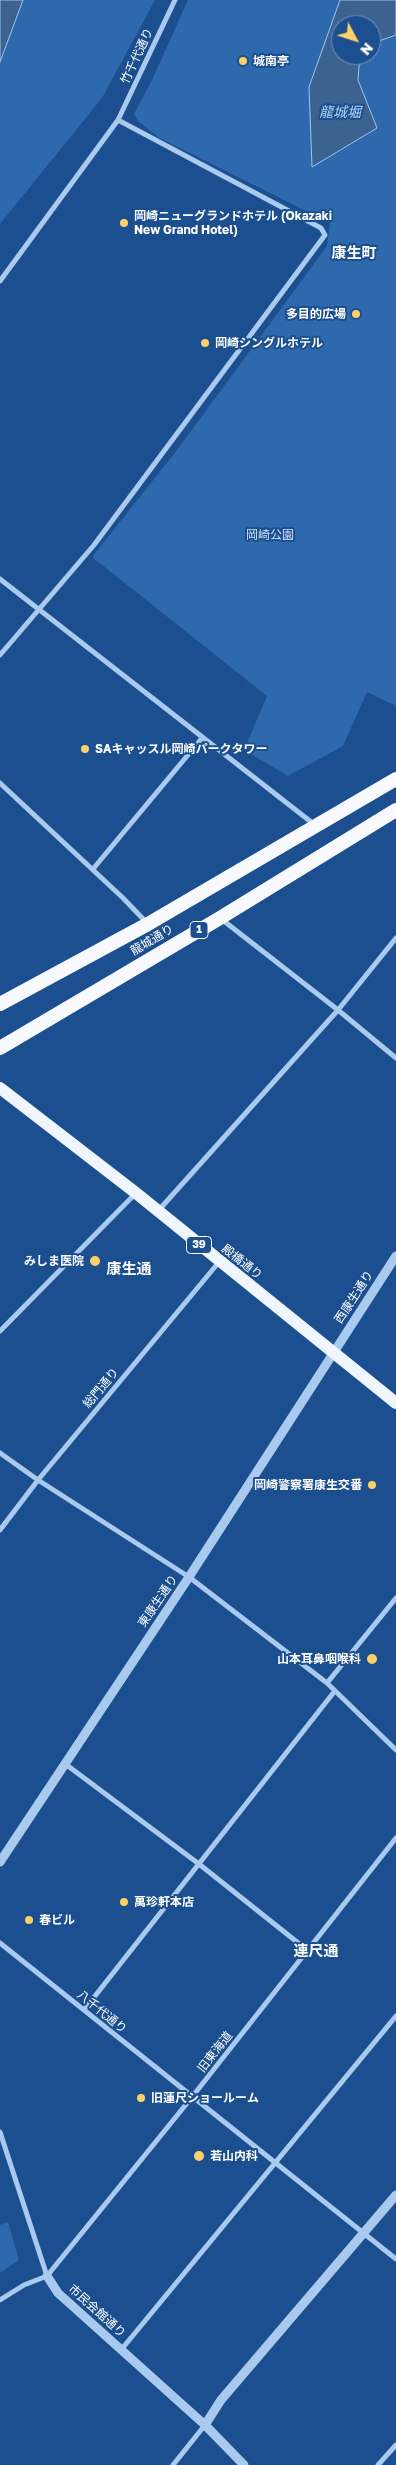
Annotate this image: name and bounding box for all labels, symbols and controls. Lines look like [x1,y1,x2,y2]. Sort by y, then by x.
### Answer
north arrow [331,15,381,65]
street label: 竹千代通り [118,26,156,86]
text: N [357,40,377,59]
place label: 城南亭 [253,54,289,68]
marker: 城南亭 [237,55,249,67]
water label: 龍城堀 [319,105,361,121]
place label: 岡崎ニューグランドホテル (Okazaki New Grand Hotel) [134,209,332,237]
marker: 岡崎ニューグランドホテル (Okazaki New Grand Hotel) [118,217,130,229]
district label: 康生町 [332,244,376,262]
place label: 多目的広場 [286,307,346,321]
marker: 多目的広場 [350,308,362,320]
place label: 岡崎シングルホテル [215,336,323,350]
marker: 岡崎シングルホテル [199,337,211,349]
park label: 岡崎公園 [246,528,294,542]
place label: SAキャッスル岡崎パークタワー [95,742,267,756]
marker: SAキャッスル岡崎パークタワー [79,743,91,755]
street label: 龍城通り [128,921,176,959]
road number: 1 [190,922,208,938]
road number: 39 [186,1236,212,1254]
street label: 殿橋通り [219,1242,265,1282]
place label: みしま医院 [24,1254,84,1268]
marker: みしま医院 [88,1254,102,1268]
district label: 康生通 [107,1260,151,1278]
street label: 西康生通り [332,1268,376,1326]
street label: 総門通り [80,1365,122,1411]
place label: 岡崎警察署康生交番 [254,1478,362,1492]
marker: 岡崎警察署康生交番 [366,1479,378,1491]
street label: 東康生通り [135,1572,181,1630]
place label: 山本耳鼻咽喉科 [277,1652,361,1666]
marker: 山本耳鼻咽喉科 [365,1652,379,1666]
place label: 萬珍軒本店 [134,1895,194,1909]
marker: 萬珍軒本店 [118,1896,130,1908]
place label: 春ビル [39,1913,75,1927]
marker: 春ビル [23,1914,35,1926]
district label: 連尺通 [294,1942,338,1960]
street label: 八千代通り [74,1988,130,2036]
street label: 旧東海道 [195,2029,235,2075]
place label: 旧蓮尺ショールーム [151,2091,259,2105]
marker: 旧蓮尺ショールーム [135,2092,147,2104]
marker: 若山内科 [192,2149,206,2163]
place label: 若山内科 [210,2149,258,2163]
street label: 市民会館通り [65,2282,129,2340]

